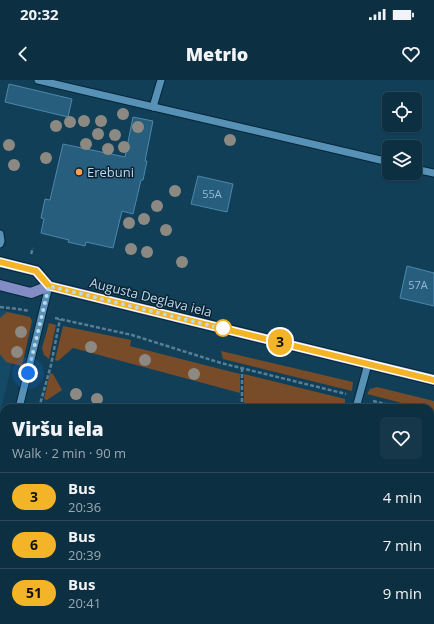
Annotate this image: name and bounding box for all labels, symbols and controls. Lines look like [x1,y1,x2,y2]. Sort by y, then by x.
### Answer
text: 20:32 [20,4,59,24]
text: Metrio [186,42,248,66]
icon: back [12,43,34,65]
icon: heart [400,43,422,65]
map controls [382,92,422,180]
button: locate [382,92,422,132]
button: layers [382,140,422,180]
place label: Erebuni [87,163,134,181]
marker: Erebuni [74,167,84,177]
house number: 55A [202,186,222,201]
street label: Augusta Deglava iela [88,273,214,321]
house number: 57A [408,277,428,292]
unlabelled marker [214,319,232,337]
line badge: 3 [267,329,293,355]
text: 3 [276,332,284,351]
your location [18,363,38,383]
text: Viršu iela [12,416,104,442]
button: heart [380,417,422,459]
text: Walk · 2 min · 90 m [12,444,126,462]
text: Bus [68,478,95,498]
text: 3 [30,487,38,506]
text: 4 min [383,487,422,507]
text: 20:36 [68,498,101,516]
text: Bus [68,526,95,546]
text: 6 [30,535,38,554]
text: 7 min [383,535,422,555]
text: 20:39 [68,546,101,564]
text: Bus [68,574,95,594]
text: 51 [26,583,42,602]
text: 9 min [383,583,422,603]
text: 20:41 [68,594,101,612]

